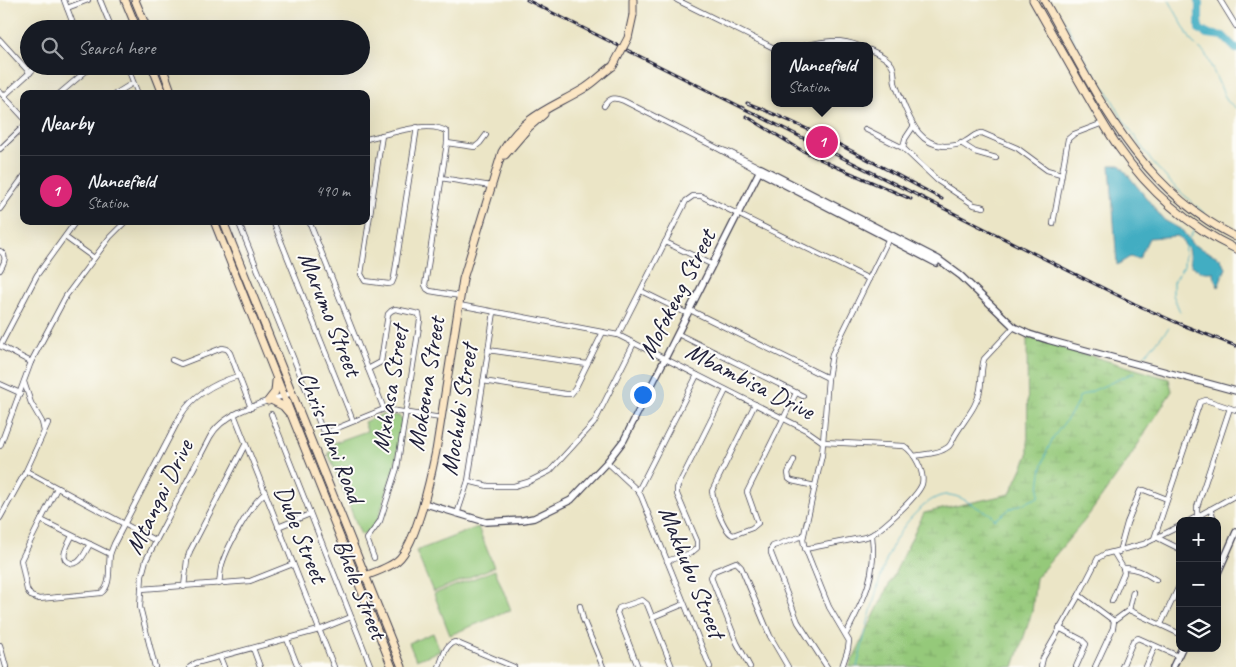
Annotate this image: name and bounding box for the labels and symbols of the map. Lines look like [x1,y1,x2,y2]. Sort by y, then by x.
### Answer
pin: 1 [806,123,838,161]
street label: Mofokeng Street [631,222,724,364]
street label: Marumo Street [291,247,370,383]
street label: Mokoena Street [400,312,453,453]
street label: Mxhasa Street [364,320,416,455]
street label: Mbambisa Drive [680,335,821,428]
street label: Mochubi Street [433,338,486,478]
street label: Chris Hani Road [290,367,373,511]
your location [630,382,656,408]
street label: Mtangai Drive [118,433,201,560]
street label: Dube Street [267,481,336,590]
street label: Makhubu Street [651,501,734,646]
street label: Bhele Street [325,534,396,646]

